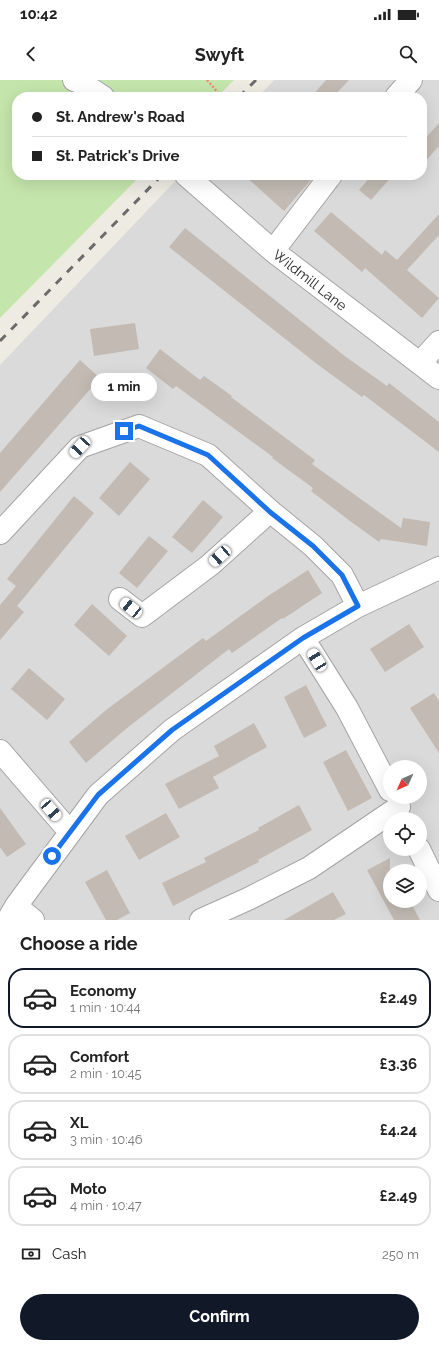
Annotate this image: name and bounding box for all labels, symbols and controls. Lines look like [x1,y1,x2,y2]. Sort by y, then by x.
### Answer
text: 10:42 [20,5,57,23]
icon: back [20,43,42,65]
icon: search [397,43,419,65]
text: Swyft [195,44,244,65]
text: St. Andrew's Road [56,108,185,126]
text: St. Patrick's Drive [56,147,179,165]
street label: Wildmill Lane [270,246,350,314]
callout: 1 min [91,373,157,401]
text: 1 min [108,379,140,394]
route end [115,422,133,440]
car [67,434,93,460]
car [207,544,233,568]
car [118,596,144,620]
car [306,647,328,673]
north arrow [383,760,427,804]
map controls [383,760,427,908]
car [39,797,63,823]
button: locate [383,812,427,856]
route start [43,847,61,865]
button: layers [383,864,427,908]
text: Choose a ride [20,933,138,954]
icon: car [22,980,58,1016]
text: Economy [70,982,137,1000]
text: £2.49 [380,989,417,1007]
text: 1 min · 10:44 [70,1000,141,1015]
icon: car [22,1046,58,1082]
text: Comfort [70,1048,129,1066]
text: £3.36 [380,1055,417,1073]
text: 2 min · 10:45 [70,1066,142,1081]
icon: car [22,1112,58,1148]
text: XL [70,1114,88,1132]
text: £4.24 [380,1121,417,1139]
text: 3 min · 10:46 [70,1132,143,1147]
icon: car [22,1178,58,1214]
text: Moto [70,1180,107,1198]
text: £2.49 [380,1187,417,1205]
text: 4 min · 10:47 [70,1198,142,1213]
icon: cash [20,1243,42,1265]
text: Cash [52,1245,86,1263]
text: 250 m [382,1247,419,1262]
button: Confirm [20,1294,419,1340]

